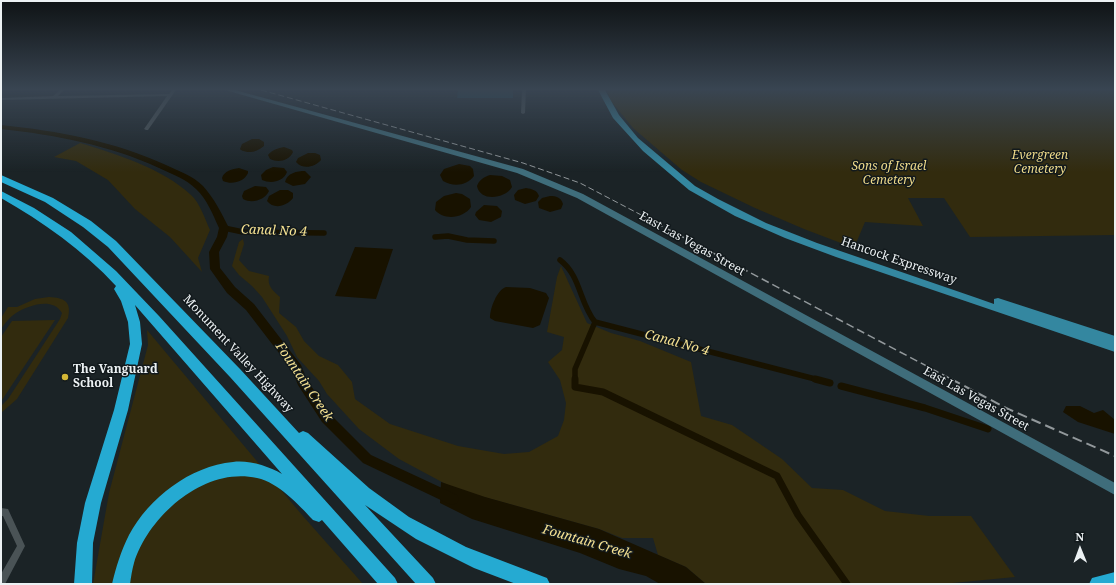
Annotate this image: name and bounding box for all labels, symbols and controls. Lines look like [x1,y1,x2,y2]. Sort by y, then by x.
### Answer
park label: Evergreen Cemetery [1012,149,1068,177]
park label: Sons of Israel Cemetery [852,160,926,188]
street label: East Las Vegas Street [637,209,747,279]
water label: Canal No 4 [241,222,307,240]
street label: Hancock Expressway [839,234,959,288]
street label: Monument Valley Highway [180,292,296,416]
water label: Canal No 4 [643,327,711,359]
water label: Fountain Creek [272,340,336,424]
place label: The Vanguard School [73,363,158,391]
street label: East Las Vegas Street [921,364,1031,434]
marker: The Vanguard School [60,372,70,382]
water label: Fountain Creek [541,522,633,562]
north arrow [1060,529,1100,569]
text: N [1075,529,1084,544]

